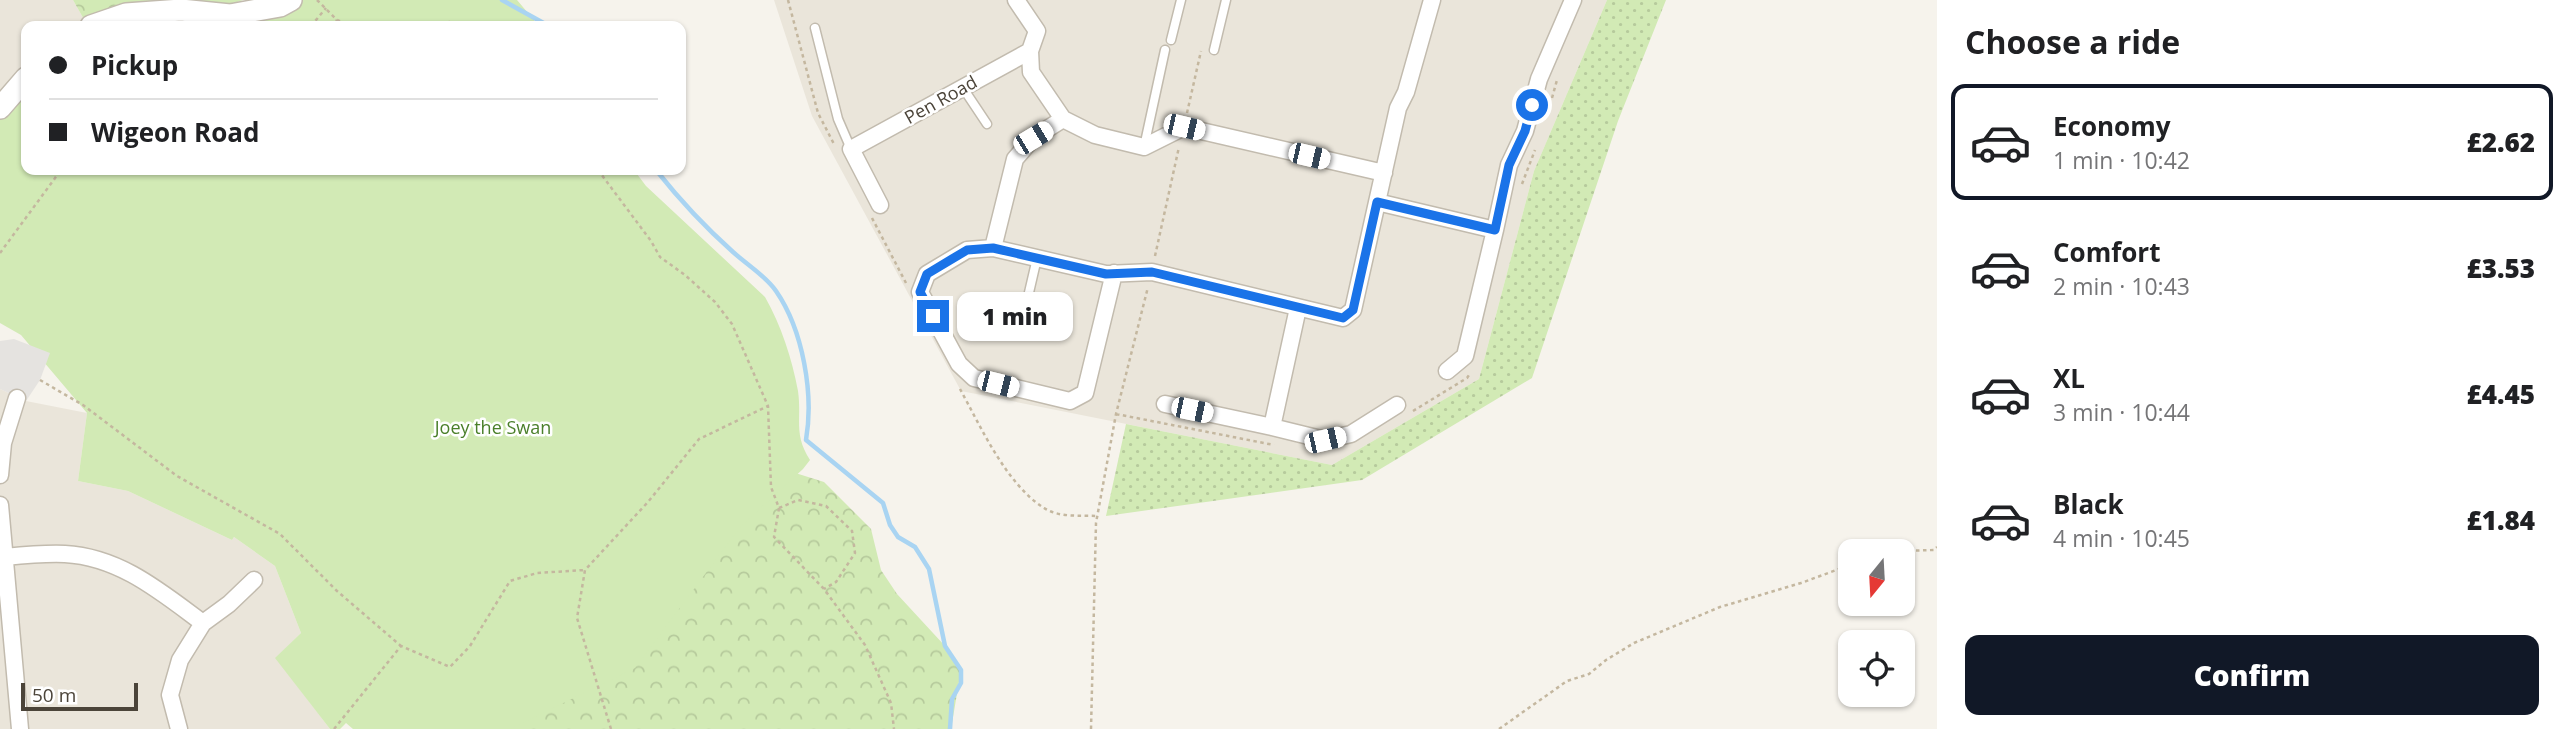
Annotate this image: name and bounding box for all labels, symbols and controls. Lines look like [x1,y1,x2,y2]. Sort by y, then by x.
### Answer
text: Choose a ride [1965,20,2180,63]
text: Pickup [91,47,178,83]
street label: Pen Road [900,69,981,129]
route start [1516,89,1548,121]
text: Economy [2053,108,2171,144]
icon: car [1969,111,2032,174]
car [1162,112,1207,142]
text: Wigeon Road [91,114,259,150]
car [1010,118,1057,158]
text: £2.62 [2467,124,2535,160]
car [1287,141,1332,171]
text: 1 min · 10:42 [2053,144,2190,176]
text: Comfort [2053,234,2160,270]
icon: car [1969,237,2032,300]
text: £3.53 [2467,250,2535,286]
text: 2 min · 10:43 [2053,270,2190,302]
callout: 1 min [958,292,1073,340]
route end [917,300,949,332]
text: 1 min [982,300,1048,332]
text: XL [2053,360,2085,396]
icon: car [1969,363,2032,426]
car [976,369,1021,399]
text: £4.45 [2467,376,2535,412]
car [1170,395,1215,425]
text: 3 min · 10:44 [2053,396,2190,428]
park label: Joey the Swan [433,415,551,439]
car [1303,425,1348,455]
text: Black [2053,486,2124,522]
icon: car [1969,489,2032,552]
text: £1.84 [2467,502,2535,538]
text: 4 min · 10:45 [2053,522,2190,554]
north arrow [1838,539,1914,616]
map controls [1838,539,1915,707]
button: locate [1838,630,1915,707]
button: Confirm [1965,635,2539,715]
scale bar [21,680,138,712]
text: 50 m [32,682,76,708]

